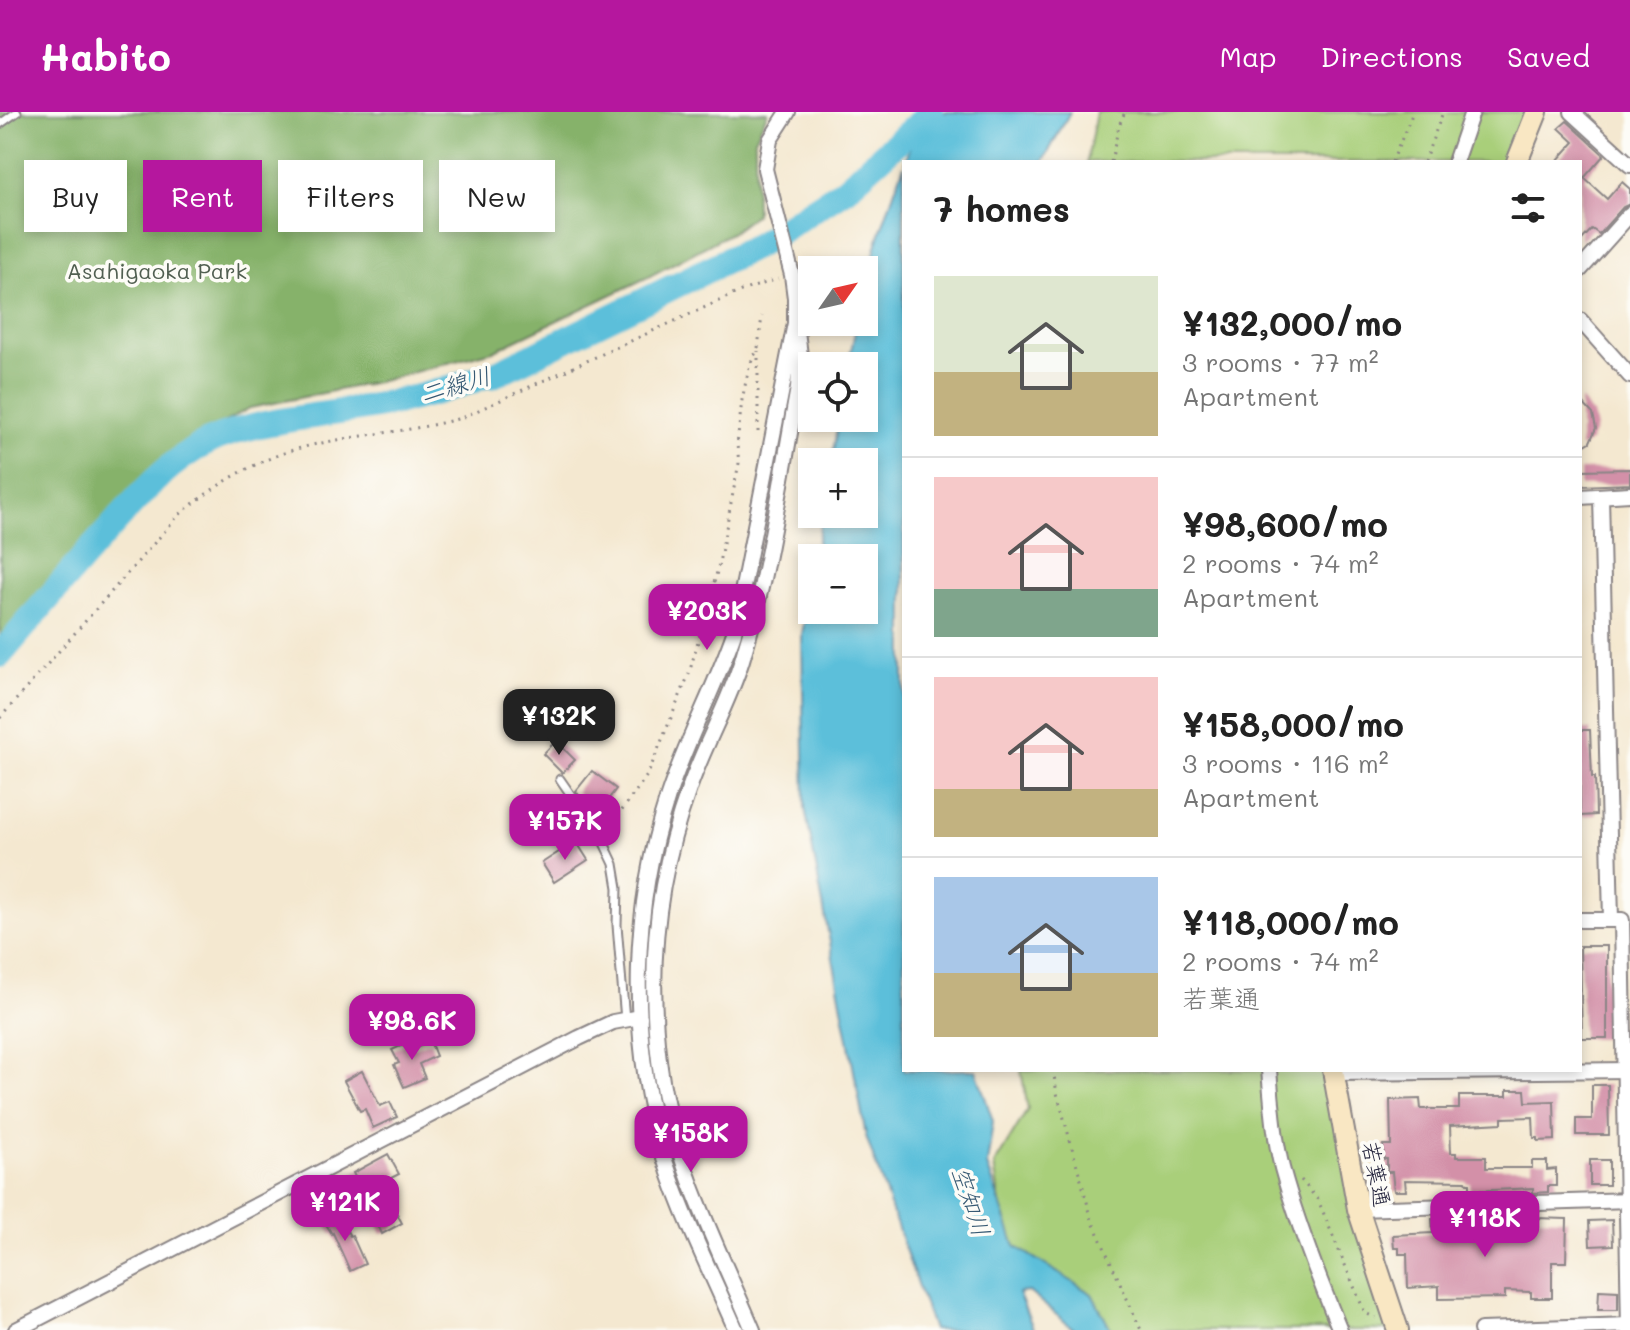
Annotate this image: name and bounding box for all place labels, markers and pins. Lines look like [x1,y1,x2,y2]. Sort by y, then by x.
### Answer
pin: ¥203K [651,584,763,652]
pin: ¥132K [503,689,615,757]
pin: ¥157K [509,794,621,862]
pin: ¥98.6K [347,994,477,1062]
pin: ¥158K [635,1106,747,1174]
pin: ¥121K [289,1175,401,1243]
pin: ¥118K [1429,1191,1541,1259]

